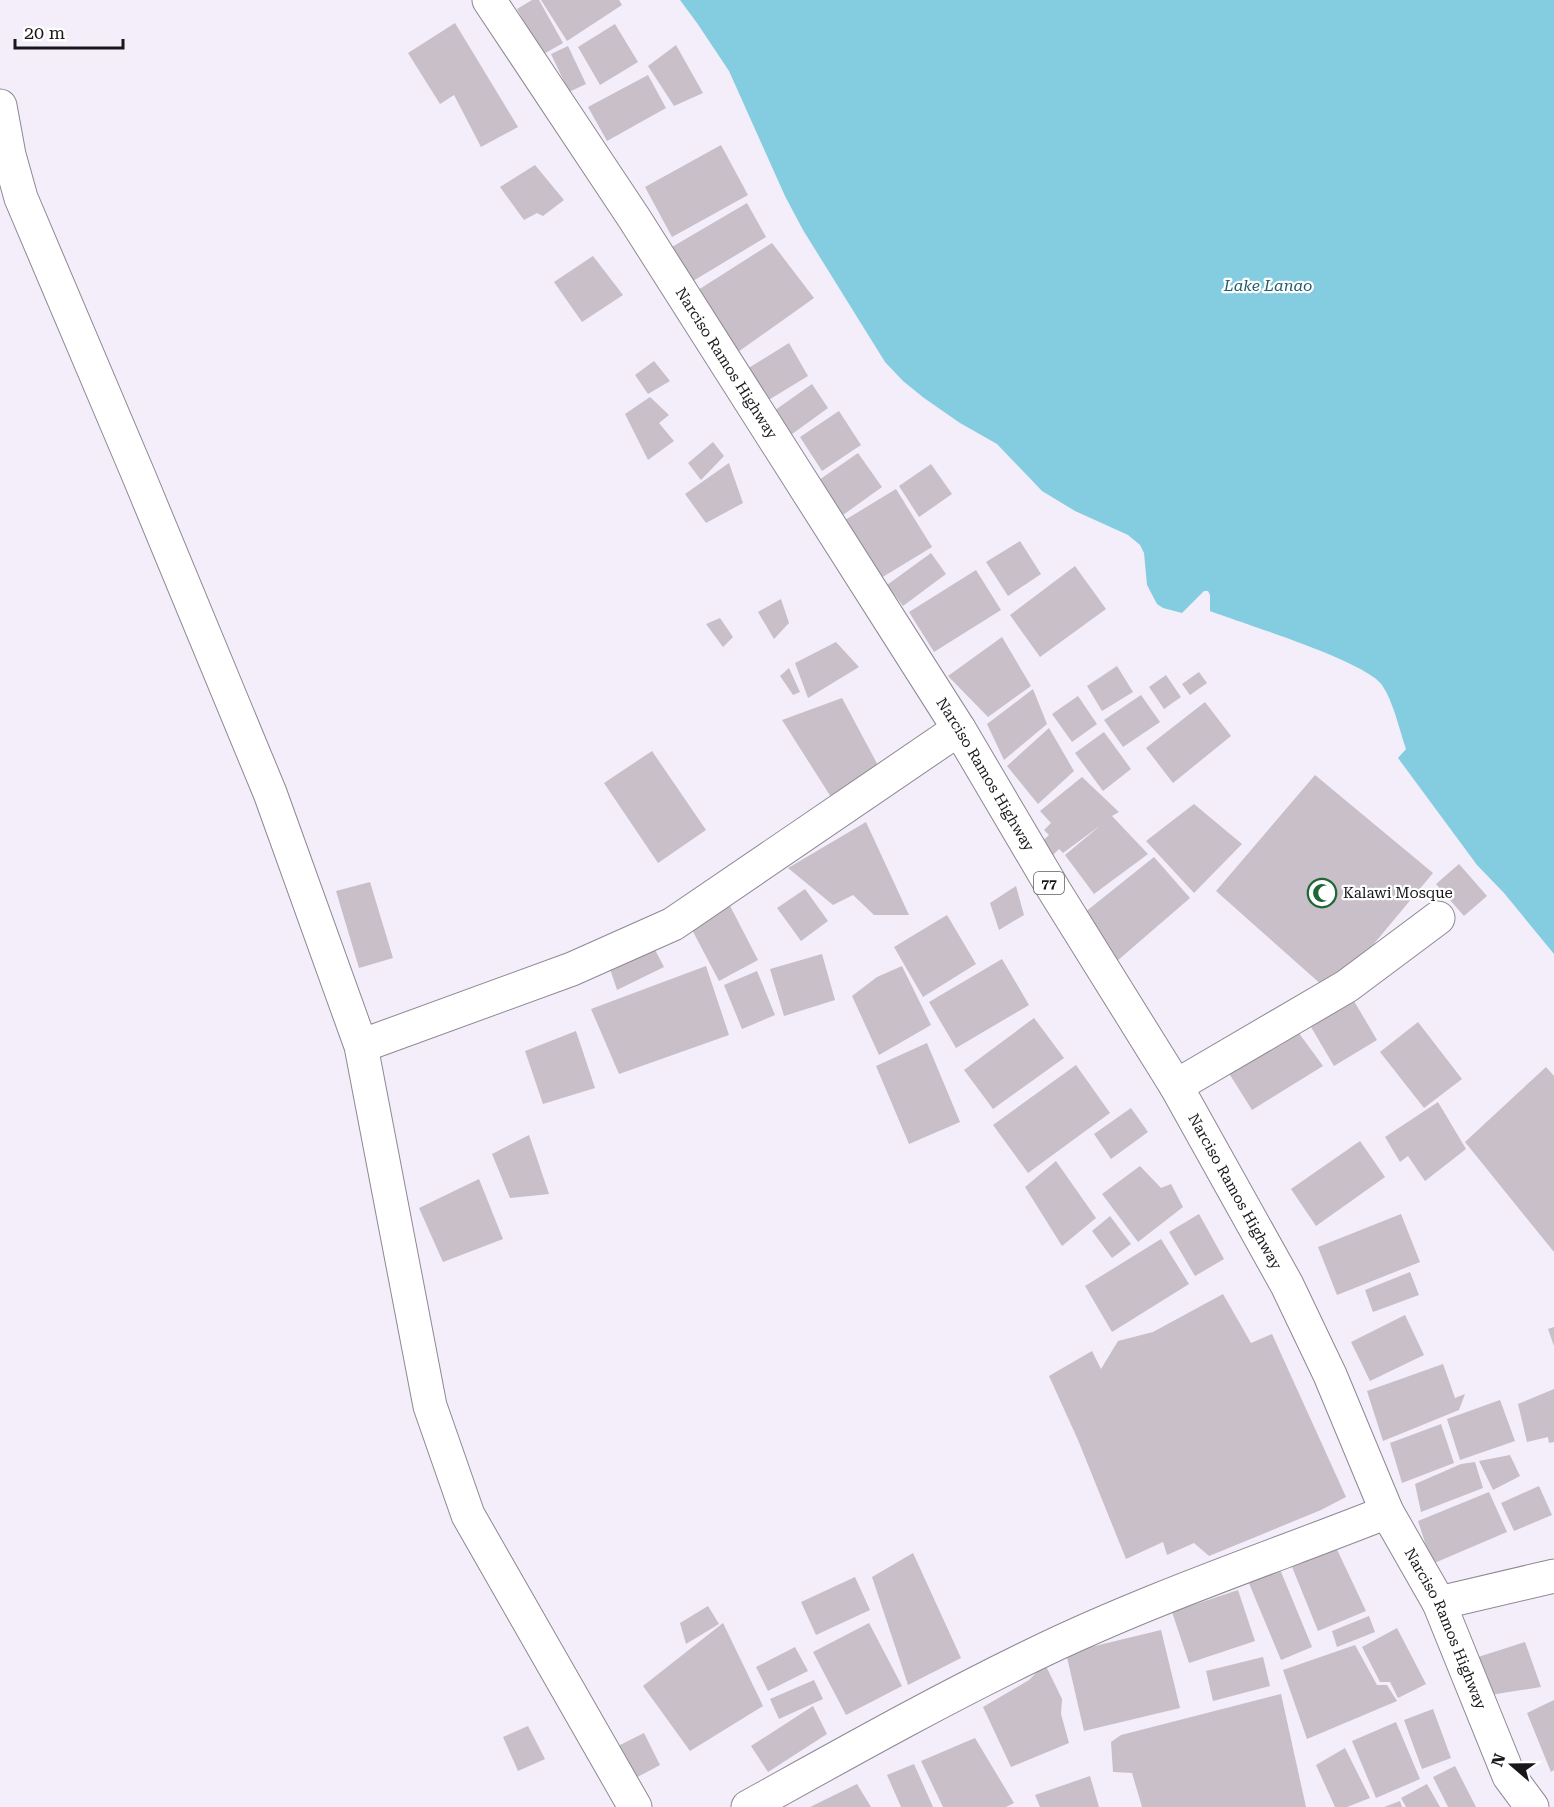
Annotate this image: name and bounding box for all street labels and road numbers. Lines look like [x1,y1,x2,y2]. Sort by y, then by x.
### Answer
street label: Narciso Ramos Highway [672,284,781,442]
street label: Narciso Ramos Highway [932,694,1038,855]
road number: 77 [1034,872,1064,894]
street label: Narciso Ramos Highway [1184,1110,1286,1273]
street label: Narciso Ramos Highway [1400,1545,1490,1712]

